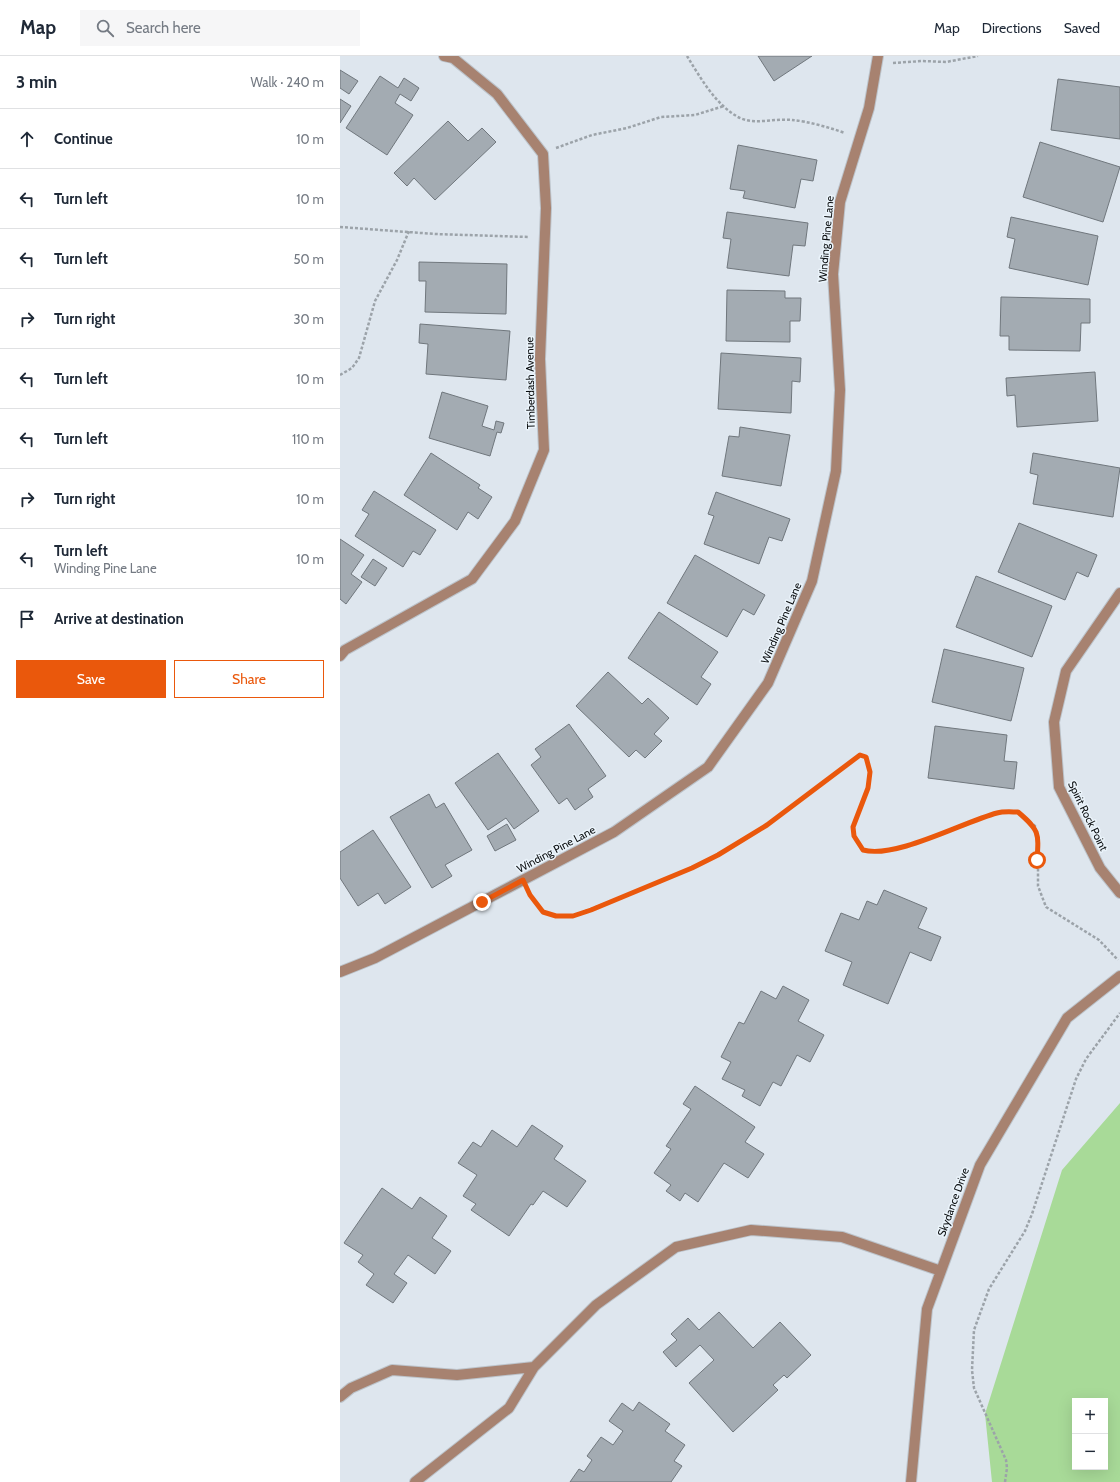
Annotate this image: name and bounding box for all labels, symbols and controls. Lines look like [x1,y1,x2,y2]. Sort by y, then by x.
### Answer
search box [80,10,360,46]
text: Map [20,16,56,39]
icon: search [94,17,116,39]
text: Search here [126,19,201,37]
text: Map [934,19,960,37]
text: Directions [982,19,1042,37]
text: Saved [1064,19,1100,37]
text: 3 min [16,72,57,92]
text: Walk · 240 m [250,74,324,90]
icon: ahead [16,128,38,150]
text: Continue [54,130,113,148]
text: 10 m [296,131,324,147]
icon: left [16,188,38,210]
text: Turn left [54,190,108,208]
text: 10 m [296,191,324,207]
street label: Winding Pine Lane [815,195,837,283]
icon: left [16,248,38,270]
text: Turn left [54,250,108,268]
text: 50 m [294,251,324,267]
icon: right [16,308,38,330]
text: Turn right [54,310,115,328]
text: 30 m [294,311,324,327]
street label: Timberdash Avenue [522,336,538,429]
icon: left [16,368,38,390]
text: Turn left [54,370,108,388]
text: 10 m [296,371,324,387]
icon: left [16,428,38,450]
text: Turn left [54,430,108,448]
text: 110 m [292,431,324,447]
icon: right [16,488,38,510]
text: Turn right [54,490,115,508]
text: 10 m [296,491,324,507]
text: Turn left [54,542,108,560]
icon: left [16,548,38,570]
text: 10 m [296,551,324,567]
text: Winding Pine Lane [54,560,157,576]
street label: Winding Pine Lane [758,580,805,666]
icon: arrive [16,608,38,630]
text: Arrive at destination [54,610,184,628]
button: Save [16,660,166,698]
button: Share [174,660,324,698]
street label: Spirit Rock Point [1065,779,1111,853]
street label: Winding Pine Lane [514,822,598,876]
route start [1028,851,1046,869]
route end [473,893,491,911]
street label: Skydance Drive [934,1165,972,1238]
map controls [1072,1398,1108,1470]
button: + [1072,1398,1108,1434]
button: − [1072,1434,1108,1470]

